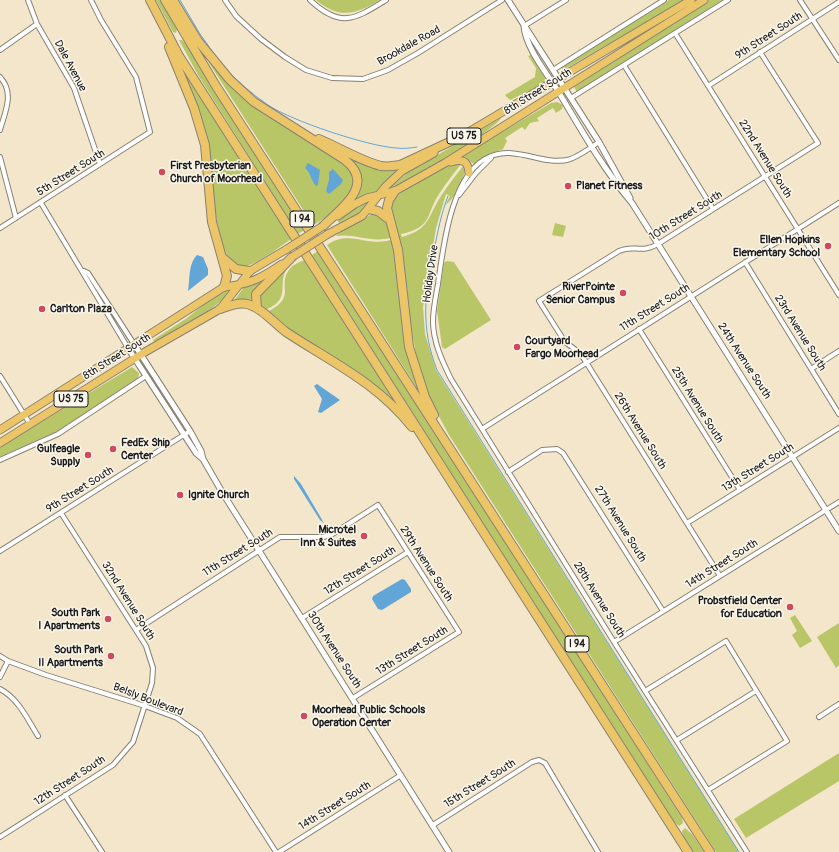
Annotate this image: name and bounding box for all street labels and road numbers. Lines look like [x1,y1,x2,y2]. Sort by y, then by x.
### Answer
street label: 9th Street South [733,9,805,63]
street label: Brookdale Road [375,23,443,69]
street label: Dale Avenue [51,38,89,94]
street label: 8th Street South [502,66,574,118]
street label: 22nd Avenue South [736,117,794,201]
road number: US 75 [447,128,481,144]
street label: 5th Street South [35,147,107,199]
street label: 10th Street South [647,188,725,244]
road number: I 94 [290,211,314,227]
street label: Holiday Drive [420,244,442,304]
street label: 11th Street South [617,281,693,335]
street label: 23rd Avenue South [771,293,829,373]
street label: 24th Avenue South [714,320,774,402]
street label: 8th Street South [81,331,153,383]
street label: 25th Avenue South [668,364,726,446]
street label: 26th Avenue South [611,390,669,472]
road number: US 75 [54,391,88,407]
street label: 13th Street South [720,441,796,495]
street label: 9th Street South [44,464,116,516]
street label: 27th Avenue South [591,483,649,565]
street label: 29th Avenue South [397,524,455,604]
street label: 11th Street South [200,526,276,580]
street label: 14th Street South [684,537,760,591]
street label: 12th Street South [322,544,398,598]
street label: 32nd Avenue South [99,559,157,643]
street label: 28th Avenue South [570,559,628,641]
street label: 30th Avenue South [304,609,364,691]
street label: 13th Street South [374,624,450,678]
road number: I 94 [565,636,589,652]
street label: Belsly Boulevard [111,681,185,719]
street label: 12th Street South [32,753,108,809]
street label: 15th Street South [442,757,518,811]
street label: 14th Street South [297,779,373,833]

